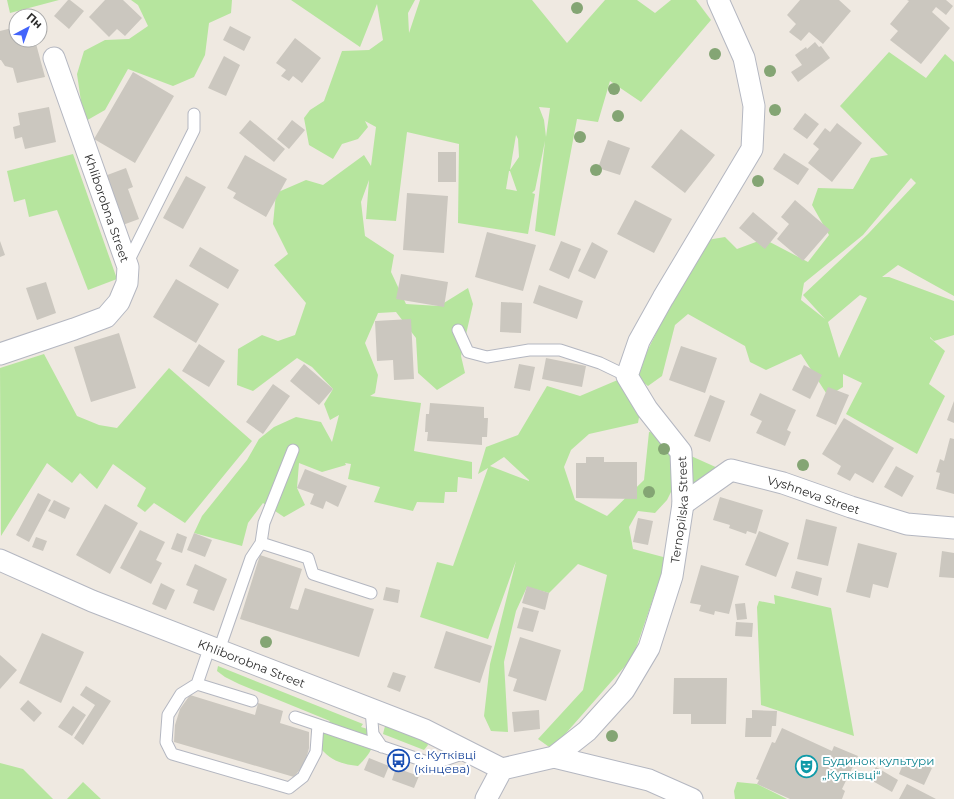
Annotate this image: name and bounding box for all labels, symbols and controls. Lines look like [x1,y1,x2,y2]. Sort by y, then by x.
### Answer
north arrow [8,8,48,48]
text: Пн [24,10,45,31]
street label: Khliborobna Street [81,152,133,264]
street label: Ternopilska Street [667,456,691,564]
street label: Vyshneva Street [766,472,862,517]
street label: Khliborobna Street [196,635,308,690]
place label: с. Кутківці (кінцева) [414,747,476,776]
bus stop icon: с. Кутківці (кінцева) [385,748,411,774]
place label: Будинок культури „Кутківці“ [822,753,935,782]
theatre icon: Будинок культури „Кутківці“ [794,754,820,780]

